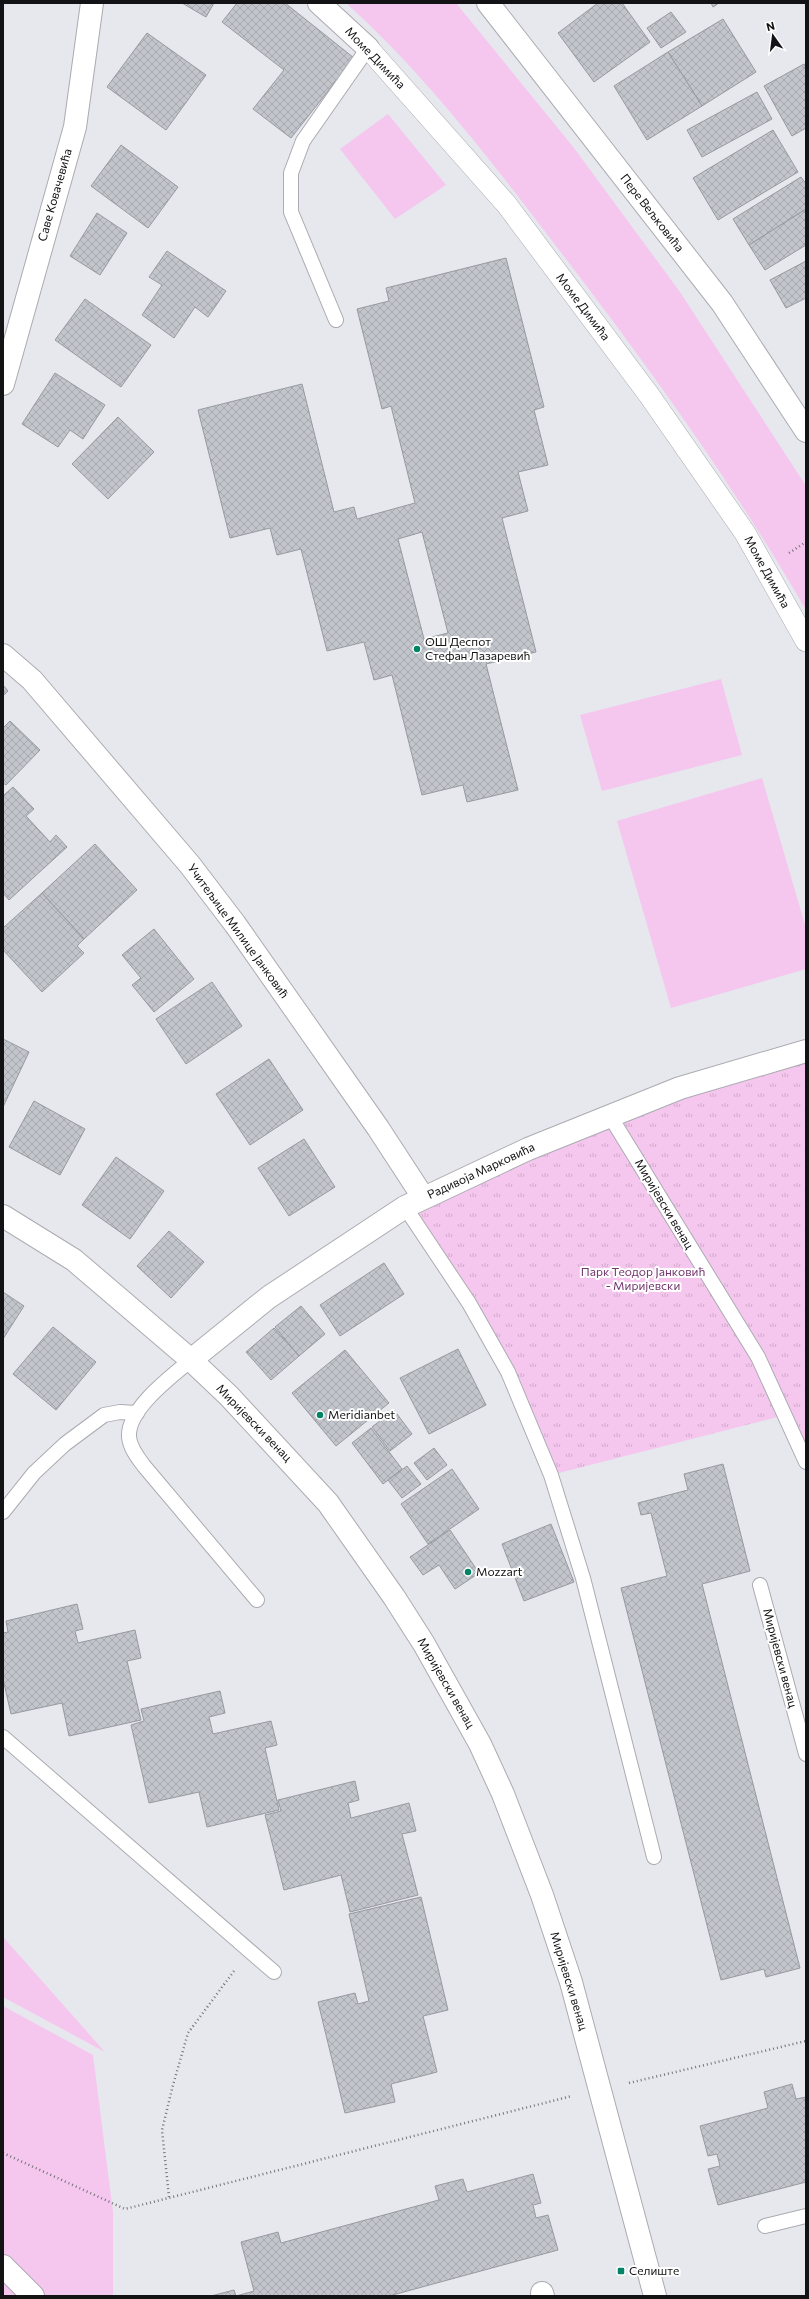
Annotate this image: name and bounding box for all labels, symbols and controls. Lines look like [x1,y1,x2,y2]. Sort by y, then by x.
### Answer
north arrow [753,16,793,56]
text: N [765,19,776,33]
street label: Моме Димића [343,23,409,91]
street label: Саве Ковачевића [34,147,74,243]
street label: Пере Вељковића [618,171,687,254]
street label: Моме Димића [554,270,614,343]
street label: Моме Димића [742,533,794,610]
place label: ОШ Деспот Стефан Лазаревић [425,634,530,662]
marker: ОШ Деспот Стефан Лазаревић [412,644,422,654]
street label: Учитељице Милице Јанковић [184,860,292,1001]
street label: Радивоја Марковића [425,1139,537,1201]
street label: Миријевски венац [633,1156,697,1251]
park label: Парк Теодор Јанковић - Миријевски [581,1264,705,1292]
street label: Миријевски венац [214,1381,295,1464]
place label: Meridianbet [328,1407,395,1421]
marker: Meridianbet [315,1410,325,1420]
place label: Mozzart [476,1564,523,1578]
marker: Mozzart [463,1567,473,1577]
street label: Миријевски венац [761,1607,801,1709]
street label: Миријевски венац [415,1635,479,1730]
street label: Миријевски венац [548,1930,592,2032]
place label: Селиште [629,2263,679,2277]
marker: Селиште [616,2266,626,2276]

